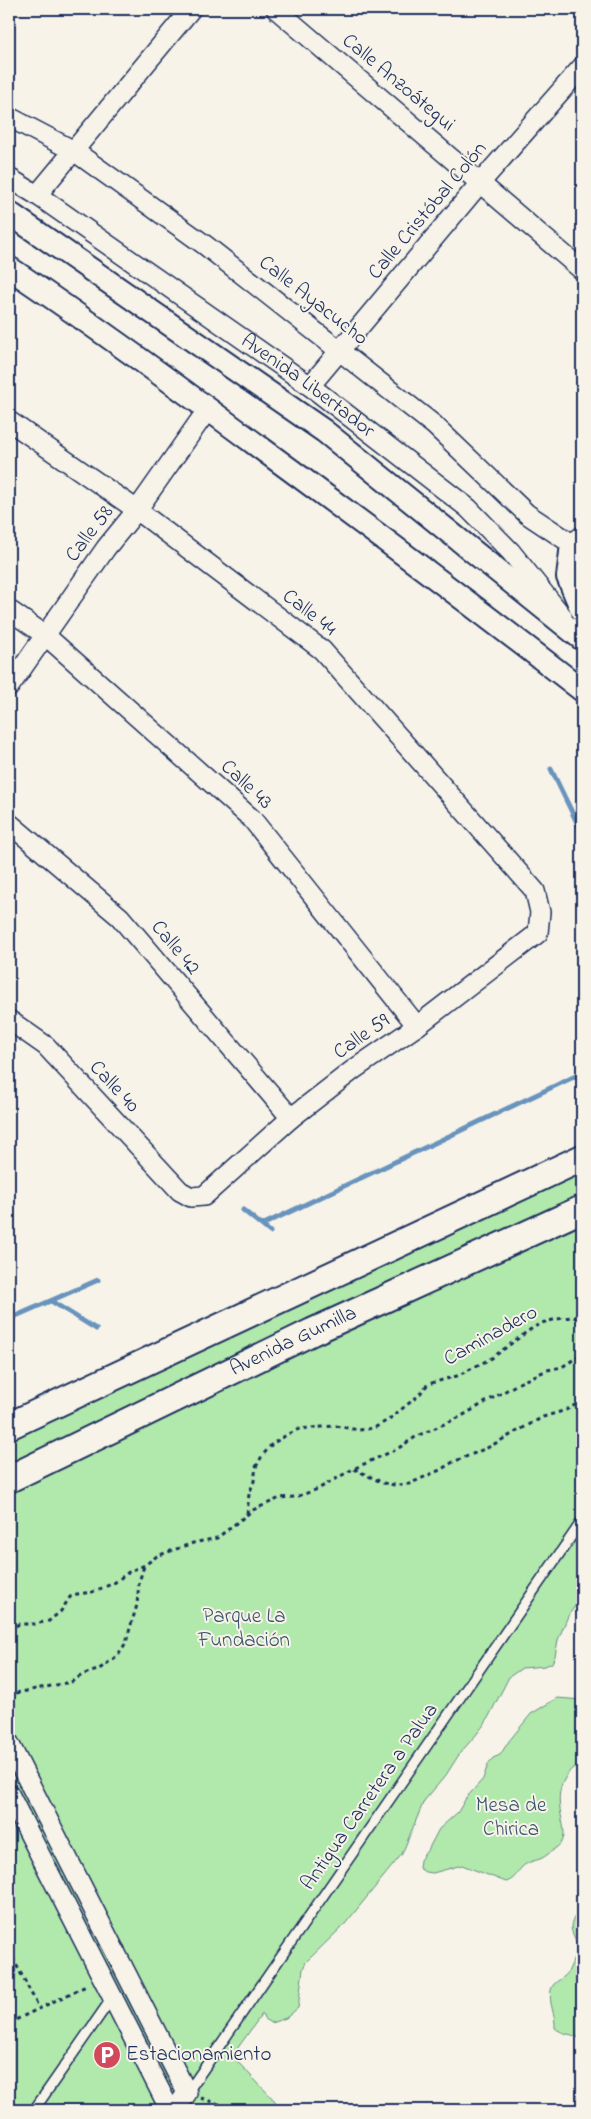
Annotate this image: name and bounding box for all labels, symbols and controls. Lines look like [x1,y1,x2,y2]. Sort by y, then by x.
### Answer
street label: Calle Anzoátegui [333,27,461,141]
street label: Calle Cristóbal Colón [361,135,495,287]
street label: Calle Ayacucho [251,249,374,355]
street label: Avenida Libertador [234,327,381,446]
street label: Calle 58 [59,499,121,569]
street label: Calle 44 [275,582,343,644]
street label: Calle 43 [213,753,279,817]
street label: Calle 42 [143,914,207,982]
street label: Calle 59 [328,1006,397,1067]
street label: Calle 40 [82,1054,146,1120]
street label: Caminadero [439,1298,544,1374]
street label: Avenida Gumilla [225,1299,362,1385]
park label: Parque La Fundación [197,1602,290,1656]
street label: Antigua Carretera a Palua [294,1697,448,1898]
park label: Mesa de Chirica [476,1791,547,1845]
parking icon: Estacionamiento [92,2040,122,2070]
place label: Estacionamiento [126,2040,271,2070]

